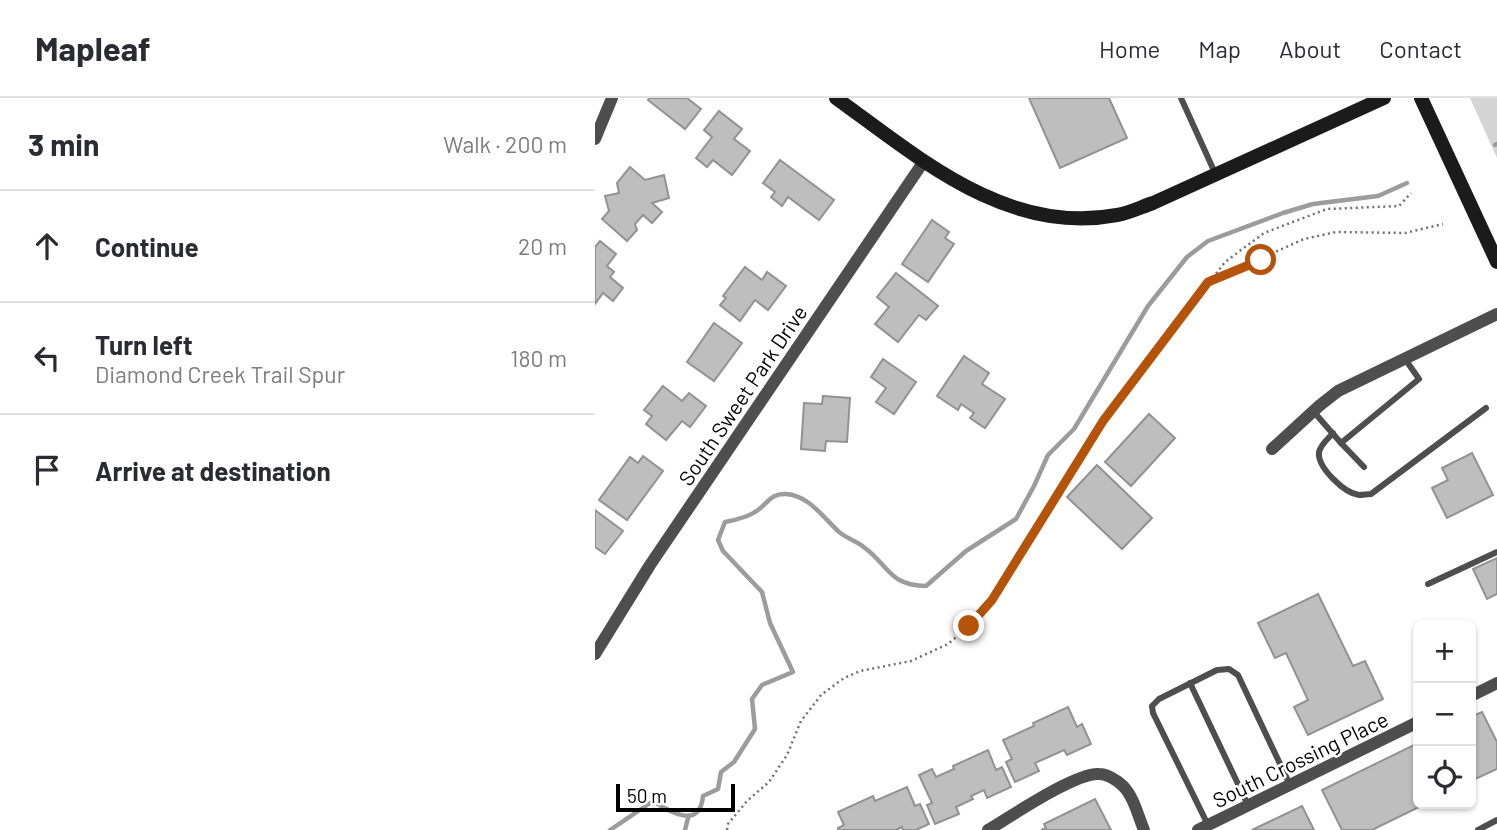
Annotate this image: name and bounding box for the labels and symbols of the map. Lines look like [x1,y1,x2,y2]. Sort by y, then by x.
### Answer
route start [1245,244,1276,275]
street label: South Sweet Park Drive [672,300,812,490]
route end [953,610,984,641]
street label: South Crossing Place [1208,706,1392,812]
scale bar [616,781,735,813]

